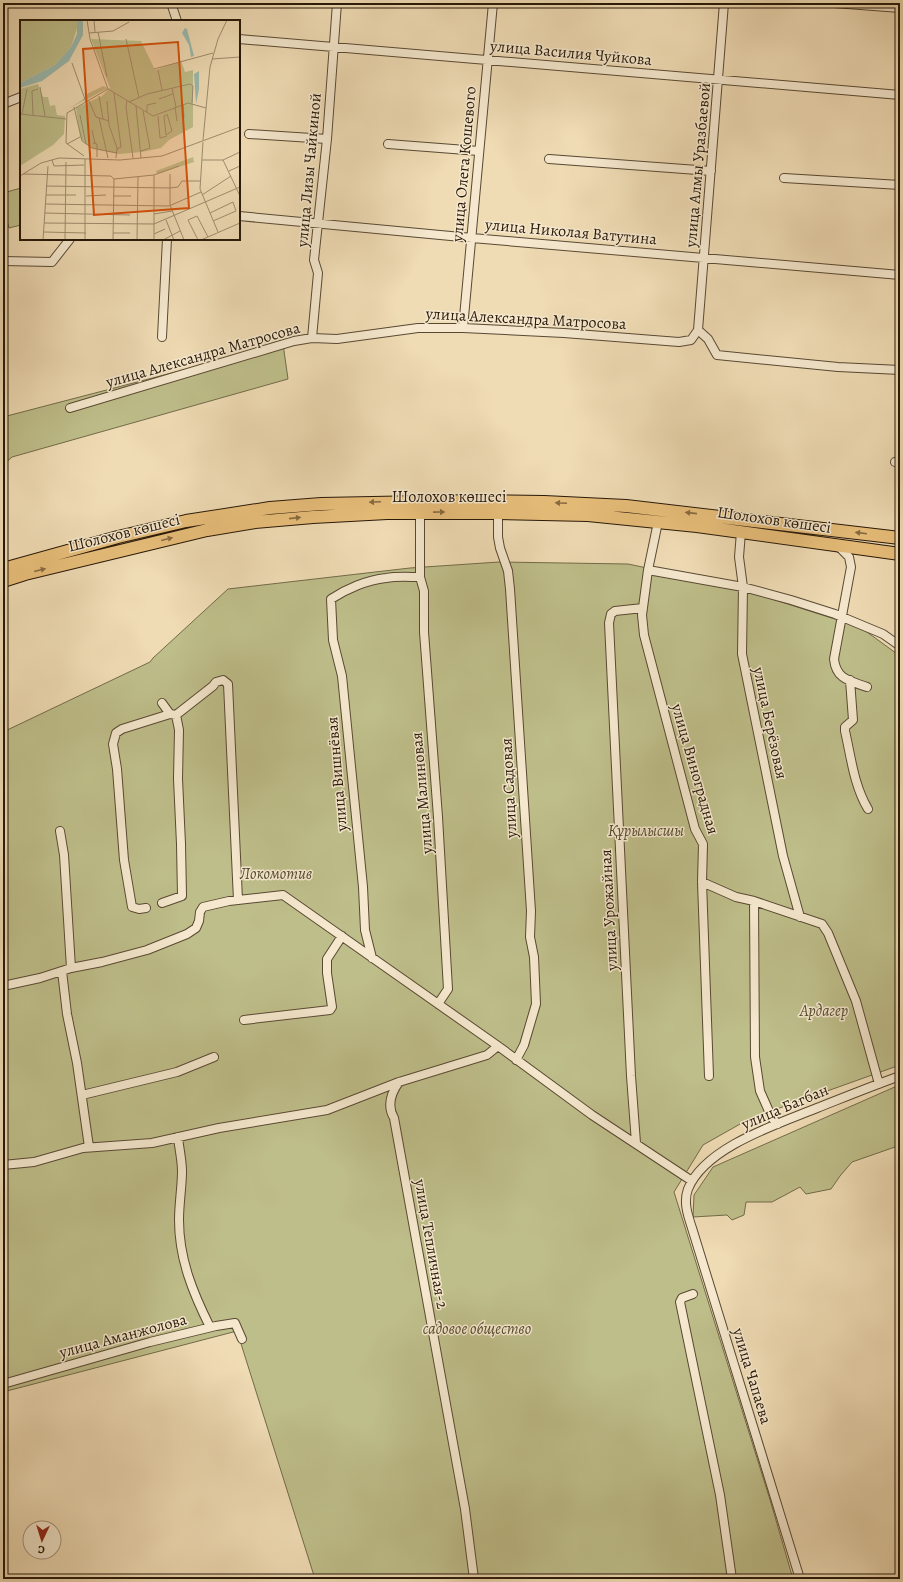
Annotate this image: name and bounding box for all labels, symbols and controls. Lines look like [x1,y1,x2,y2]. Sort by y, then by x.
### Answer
inset map [20,20,240,240]
street label: улица Василия Чуйкова [488,35,653,71]
street label: улица Алмы Уразбаевой [680,82,716,249]
street label: улица Олега Кошевого [446,85,482,244]
street label: улица Лизы Чайкиной [291,92,327,249]
street label: улица Николая Ватутина [483,213,658,251]
street label: улица Александра Матросова [424,303,628,335]
street label: улица Александра Матросова [102,317,303,394]
street label: Шолохов көшесі [392,486,506,508]
one-way arrow [368,499,381,505]
one-way arrow [555,499,567,506]
street label: Шолохов көшесі [716,501,832,539]
street label: Шолохов көшесі [66,508,182,558]
one-way arrow [433,509,446,515]
one-way arrow [685,509,697,516]
one-way arrow [289,515,301,522]
one-way arrow [855,530,867,537]
one-way arrow [160,536,173,542]
one-way arrow [34,567,47,573]
street label: улица Берёзовая [747,664,793,781]
street label: улица Виноградная [666,700,724,837]
street label: улица Вишнёвая [321,715,353,833]
street label: улица Малиновая [406,731,438,856]
street label: улица Садовая [495,737,523,840]
park label: Құрылысшы [608,820,684,842]
street label: улица Урожайная [595,848,623,972]
park label: Локомотив [239,863,312,885]
park label: Ардагер [799,1000,848,1022]
street label: улица Багбан [737,1079,832,1136]
street label: улица Тепличная-2 [409,1176,453,1311]
street label: улица Аманжолова [56,1308,190,1364]
park label: садовое общество [423,1318,531,1340]
street label: улица Чапаева [727,1324,777,1427]
north arrow [22,1520,62,1560]
text: С [37,1542,45,1557]

